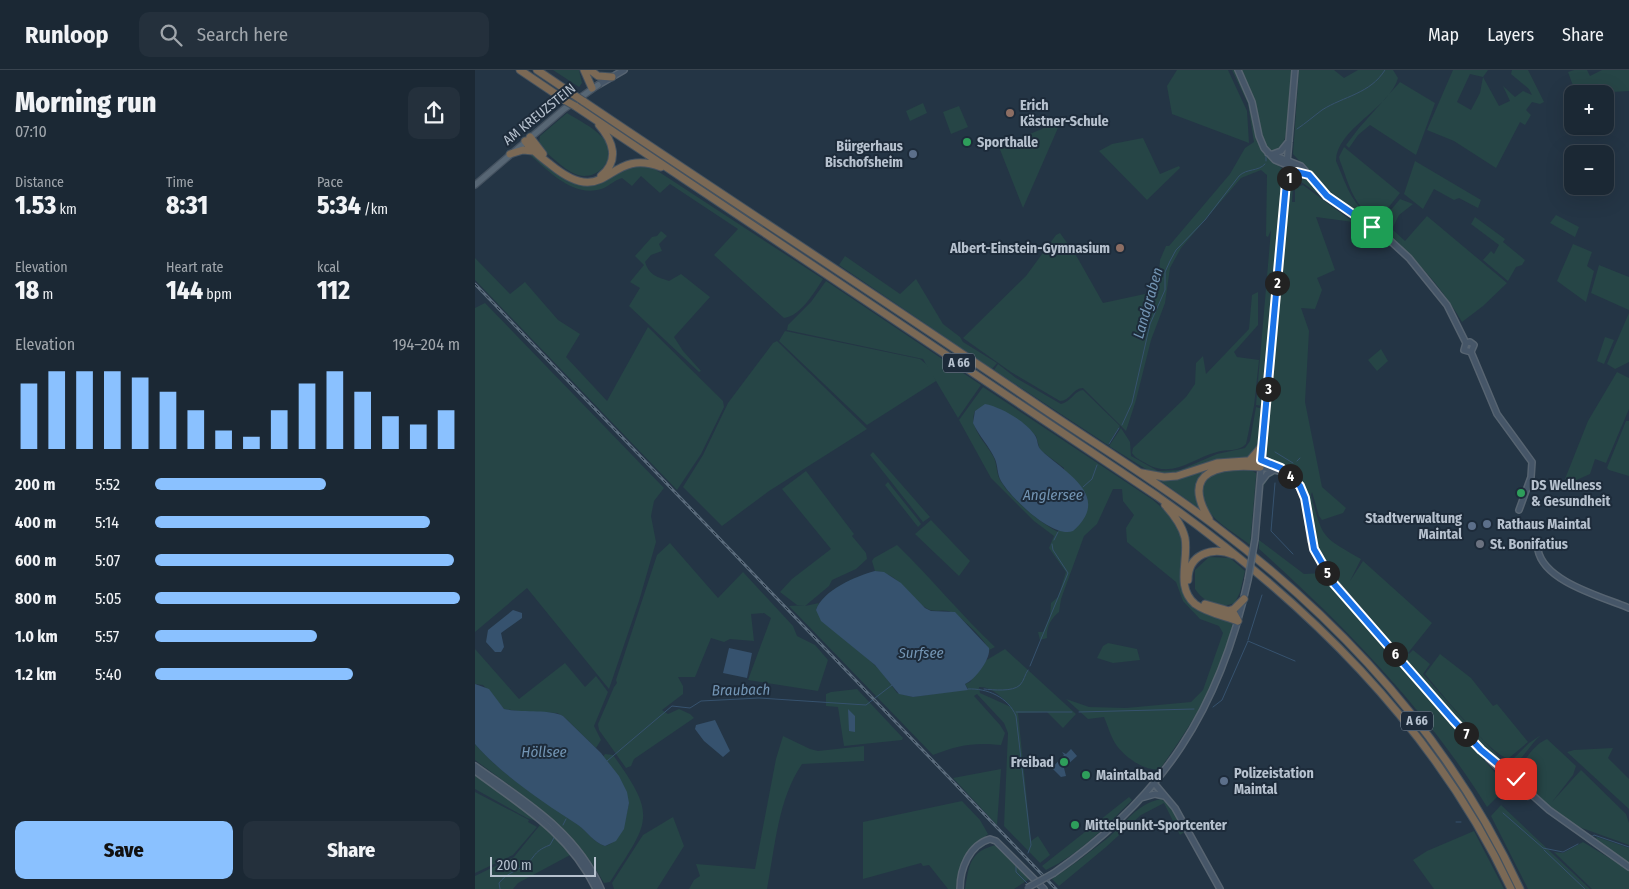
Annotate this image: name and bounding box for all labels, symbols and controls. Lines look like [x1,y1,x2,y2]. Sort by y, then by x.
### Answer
search box [139,12,489,57]
text: Runloop [25,21,109,49]
icon: search [157,21,185,49]
text: Search here [197,23,288,46]
text: Map [1428,24,1459,46]
text: Layers [1487,24,1534,46]
text: Share [1562,24,1604,46]
street label: AM KREUZSTEIN [500,80,579,149]
map controls [1564,85,1614,195]
button: + [1564,85,1614,135]
text: Morning run [15,86,156,119]
button: share [408,87,460,139]
place label: Erich Kästner-Schule [1020,97,1109,130]
marker: Erich Kästner-Schule [1004,107,1016,119]
text: 07:10 [15,122,47,141]
place label: Sporthalle [977,134,1038,151]
marker: Sporthalle [961,136,973,148]
place label: Bürgerhaus Bischofsheim [825,138,903,171]
button: − [1564,145,1614,195]
marker: Bürgerhaus Bischofsheim [907,148,919,160]
pin: 1 [1277,166,1301,190]
text: 1 [1287,170,1292,187]
text: Distance [15,174,64,191]
text: Time [166,174,194,191]
text: Pace [317,174,343,191]
text: 1.53 [15,191,56,221]
text: 8:31 [166,191,208,221]
text: 5:34 [317,191,361,221]
text: km [56,201,77,218]
text: /km [361,201,388,218]
pin [1351,206,1393,248]
icon: arrive [1358,213,1386,241]
place label: Albert-Einstein-Gymnasium [949,240,1110,257]
marker: Albert-Einstein-Gymnasium [1114,242,1126,254]
text: Elevation [15,259,68,276]
text: Heart rate [166,259,223,276]
text: kcal [317,259,340,276]
water label: Landgraben [1129,265,1167,341]
pin: 2 [1265,270,1289,296]
text: 2 [1274,275,1281,292]
text: 18 [15,276,39,306]
text: 144 [166,276,203,306]
text: 112 [317,276,350,306]
text: m [39,286,53,303]
text: bpm [203,286,232,303]
text: Elevation [15,335,75,354]
text: 194–204 m [393,335,460,354]
road number: A 66 [943,354,975,372]
pin: 3 [1255,376,1281,402]
text: 3 [1265,381,1272,398]
pin: 4 [1277,464,1303,488]
text: 4 [1287,468,1294,485]
text: 200 m [15,475,55,494]
text: 5:52 [95,475,120,494]
place label: DS Wellness & Gesundheit [1531,477,1611,510]
water label: Anglersee [1022,486,1083,504]
marker: DS Wellness & Gesundheit [1515,487,1527,499]
place label: Stadtverwaltung Maintal [1365,510,1462,543]
text: 400 m [15,513,56,532]
text: 5:14 [95,513,119,532]
place label: Rathaus Maintal [1497,516,1591,533]
marker: Rathaus Maintal [1481,518,1493,530]
marker: Stadtverwaltung Maintal [1466,520,1478,532]
place label: St. Bonifatius [1490,536,1568,553]
marker: St. Bonifatius [1474,538,1486,550]
text: 600 m [15,551,56,570]
text: 5:07 [95,551,120,570]
pin: 5 [1315,560,1339,586]
text: 5 [1324,565,1331,582]
text: 800 m [15,589,56,608]
text: 5:05 [95,589,121,608]
text: 1.0 km [15,627,58,646]
text: 5:57 [95,627,119,646]
pin: 6 [1383,642,1407,666]
water label: Surfsee [897,644,944,662]
text: 6 [1392,646,1399,663]
text: 1.2 km [15,665,57,684]
text: 5:40 [95,665,122,684]
water label: Braubach [712,680,770,700]
road number: A 66 [1401,711,1433,730]
pin: 7 [1453,722,1479,746]
text: 7 [1464,726,1469,743]
water label: Höllsee [521,743,567,761]
place label: Freibad [1011,754,1054,771]
marker: Freibad [1058,756,1070,768]
pin [1495,758,1537,800]
place label: Polizeistation Maintal [1234,765,1314,798]
icon: check [1502,765,1530,793]
place label: Maintalbad [1096,767,1162,784]
marker: Maintalbad [1080,769,1092,781]
marker: Polizeistation Maintal [1218,775,1230,787]
place label: Mittelpunkt-Sportcenter [1085,817,1228,834]
marker: Mittelpunkt-Sportcenter [1069,819,1081,831]
button: Save [15,821,233,879]
button: Share [243,821,460,879]
scale bar [490,854,596,877]
text: 200 m [497,857,532,874]

